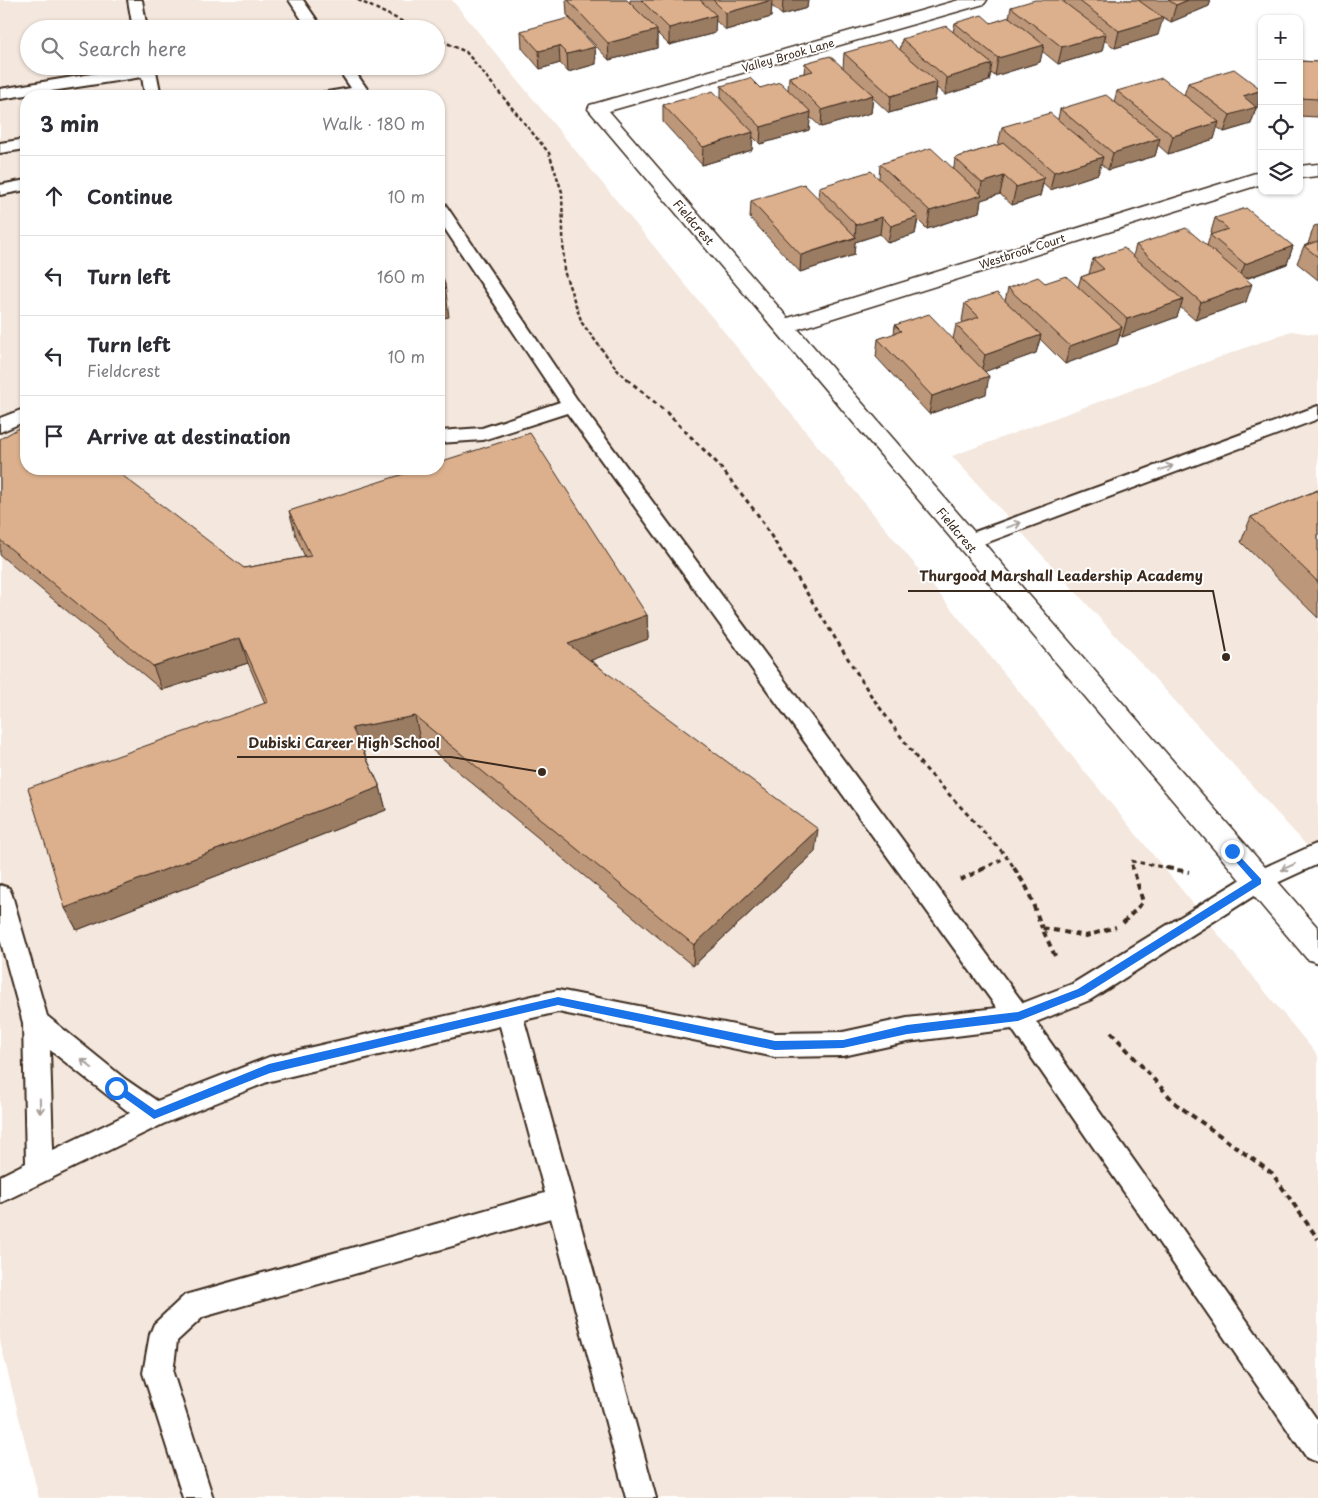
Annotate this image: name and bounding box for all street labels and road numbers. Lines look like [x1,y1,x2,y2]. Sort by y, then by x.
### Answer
street label: Valley Brook Lane [740,34,836,76]
street label: Fieldcrest [669,195,719,249]
street label: Westbrook Court [977,229,1068,273]
street label: Fieldcrest [932,503,982,557]

